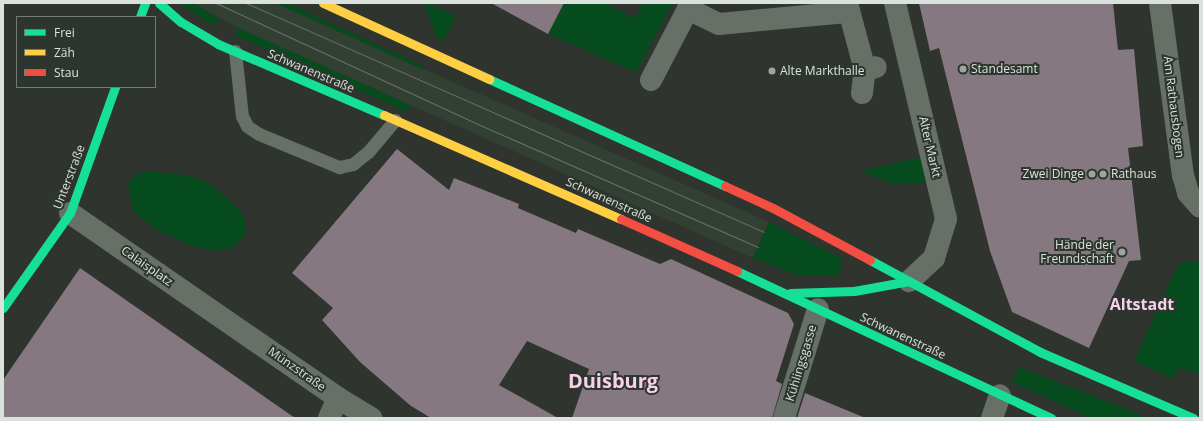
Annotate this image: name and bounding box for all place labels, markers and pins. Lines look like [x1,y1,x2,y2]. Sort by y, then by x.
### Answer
place label: Standesamt [971,62,1038,76]
place label: Alte Markthalle [780,64,865,78]
marker: Standesamt [958,64,968,74]
marker: Alte Markthalle [767,66,777,76]
place label: Zwei Dinge [1023,167,1084,181]
place label: Rathaus [1111,167,1156,181]
marker: Zwei Dinge [1087,169,1097,179]
marker: Rathaus [1098,169,1108,179]
place label: Hände der Freundschaft [1040,238,1114,266]
marker: Hände der Freundschaft [1117,247,1127,257]

